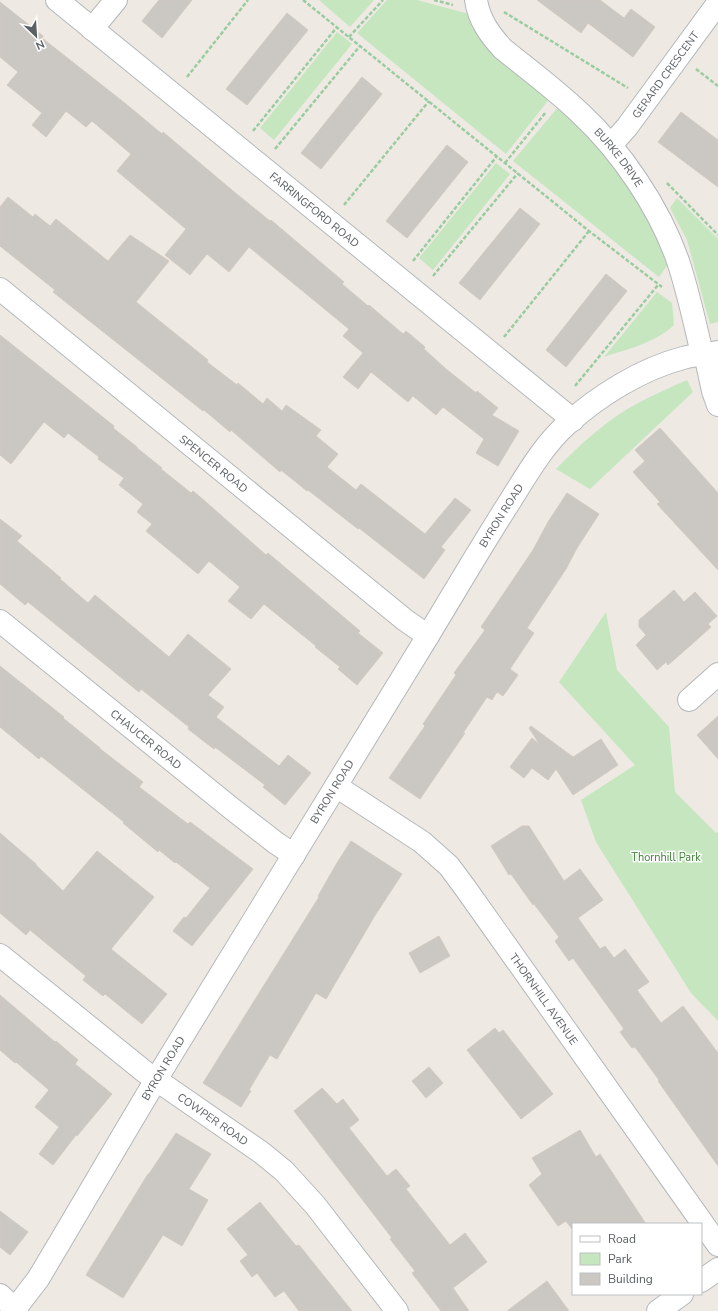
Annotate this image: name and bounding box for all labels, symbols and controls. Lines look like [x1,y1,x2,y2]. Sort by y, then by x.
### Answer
north arrow [16,16,56,56]
street label: GERARD CRESCENT [629,28,703,122]
text: N [33,36,47,53]
street label: BURKE DRIVE [591,125,646,190]
street label: FARRINGFORD ROAD [266,169,362,251]
street label: SPENCER ROAD [176,432,251,496]
street label: BYRON ROAD [476,481,527,550]
street label: CHAUCER ROAD [107,706,185,773]
street label: BYRON ROAD [307,757,358,827]
park label: Thornhill Park [631,850,701,865]
street label: THORNHILL AVENUE [506,950,581,1048]
street label: BYRON ROAD [138,1033,189,1103]
street label: COWPER ROAD [174,1090,251,1149]
legend [572,1223,702,1295]
text: Road [608,1231,636,1247]
text: Park [608,1251,633,1267]
text: Building [608,1271,653,1287]

